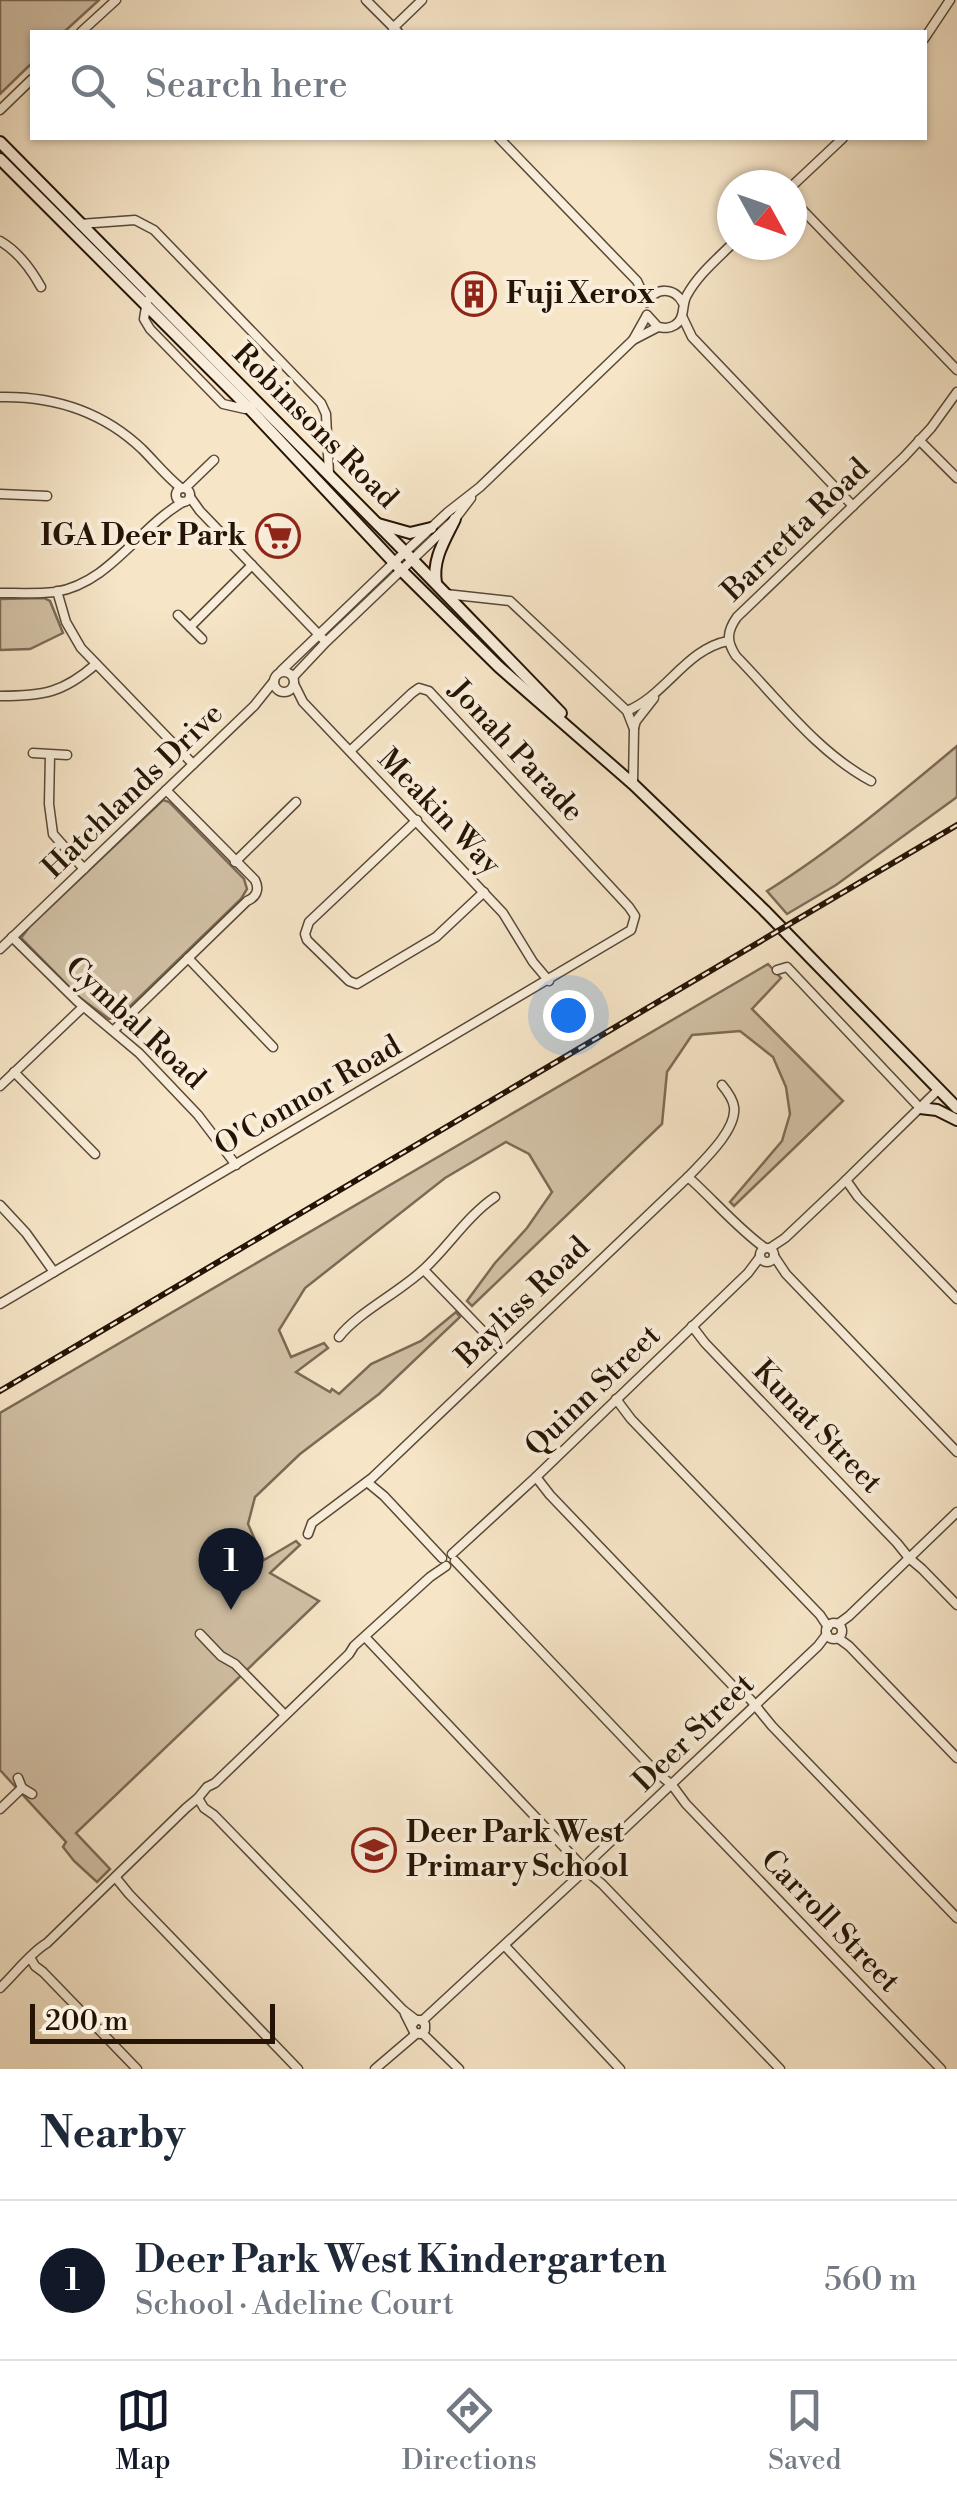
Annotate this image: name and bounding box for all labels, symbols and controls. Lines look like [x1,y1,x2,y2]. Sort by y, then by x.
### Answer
search box [30,30,927,140]
icon: search [65,58,120,113]
text: Search here [145,62,348,109]
north arrow [717,170,807,260]
building icon: Fuji Xerox [451,271,497,317]
place label: Fuji Xerox [506,275,655,313]
street label: Robinsons Road [224,335,406,517]
street label: Barretta Road [714,450,878,610]
supermarket icon: IGA Deer Park [255,513,301,559]
place label: IGA Deer Park [41,517,246,555]
street label: Jonah Parade [440,671,592,830]
street label: Hatchlands Drive [35,695,231,887]
street label: Meakin Way [369,741,509,884]
street label: Cymbal Road [57,948,213,1098]
your location [543,990,594,1041]
street label: O'Connor Road [208,1027,408,1165]
street label: Bayliss Road [447,1229,598,1376]
street label: Quinn Street [517,1317,669,1465]
street label: Kunat Street [744,1352,890,1502]
pin: 1 [198,1528,264,1610]
street label: Deer Street [625,1666,763,1800]
place label: Deer Park West Primary School [406,1814,629,1886]
school or university icon: Deer Park West Primary School [351,1827,397,1873]
street label: Carroll Street [752,1842,908,2001]
scale bar [30,1999,275,2044]
text: 200 m [45,2004,128,2039]
text: Nearby [40,2108,185,2161]
text: Deer Park West Kindergarten [135,2237,667,2284]
text: 1 [65,2260,80,2300]
text: 560 m [824,2260,917,2300]
text: School · Adeline Court [135,2284,454,2324]
tab: Map [116,2383,171,2478]
tab: Directions [402,2383,537,2478]
tab: Saved [768,2383,841,2478]

